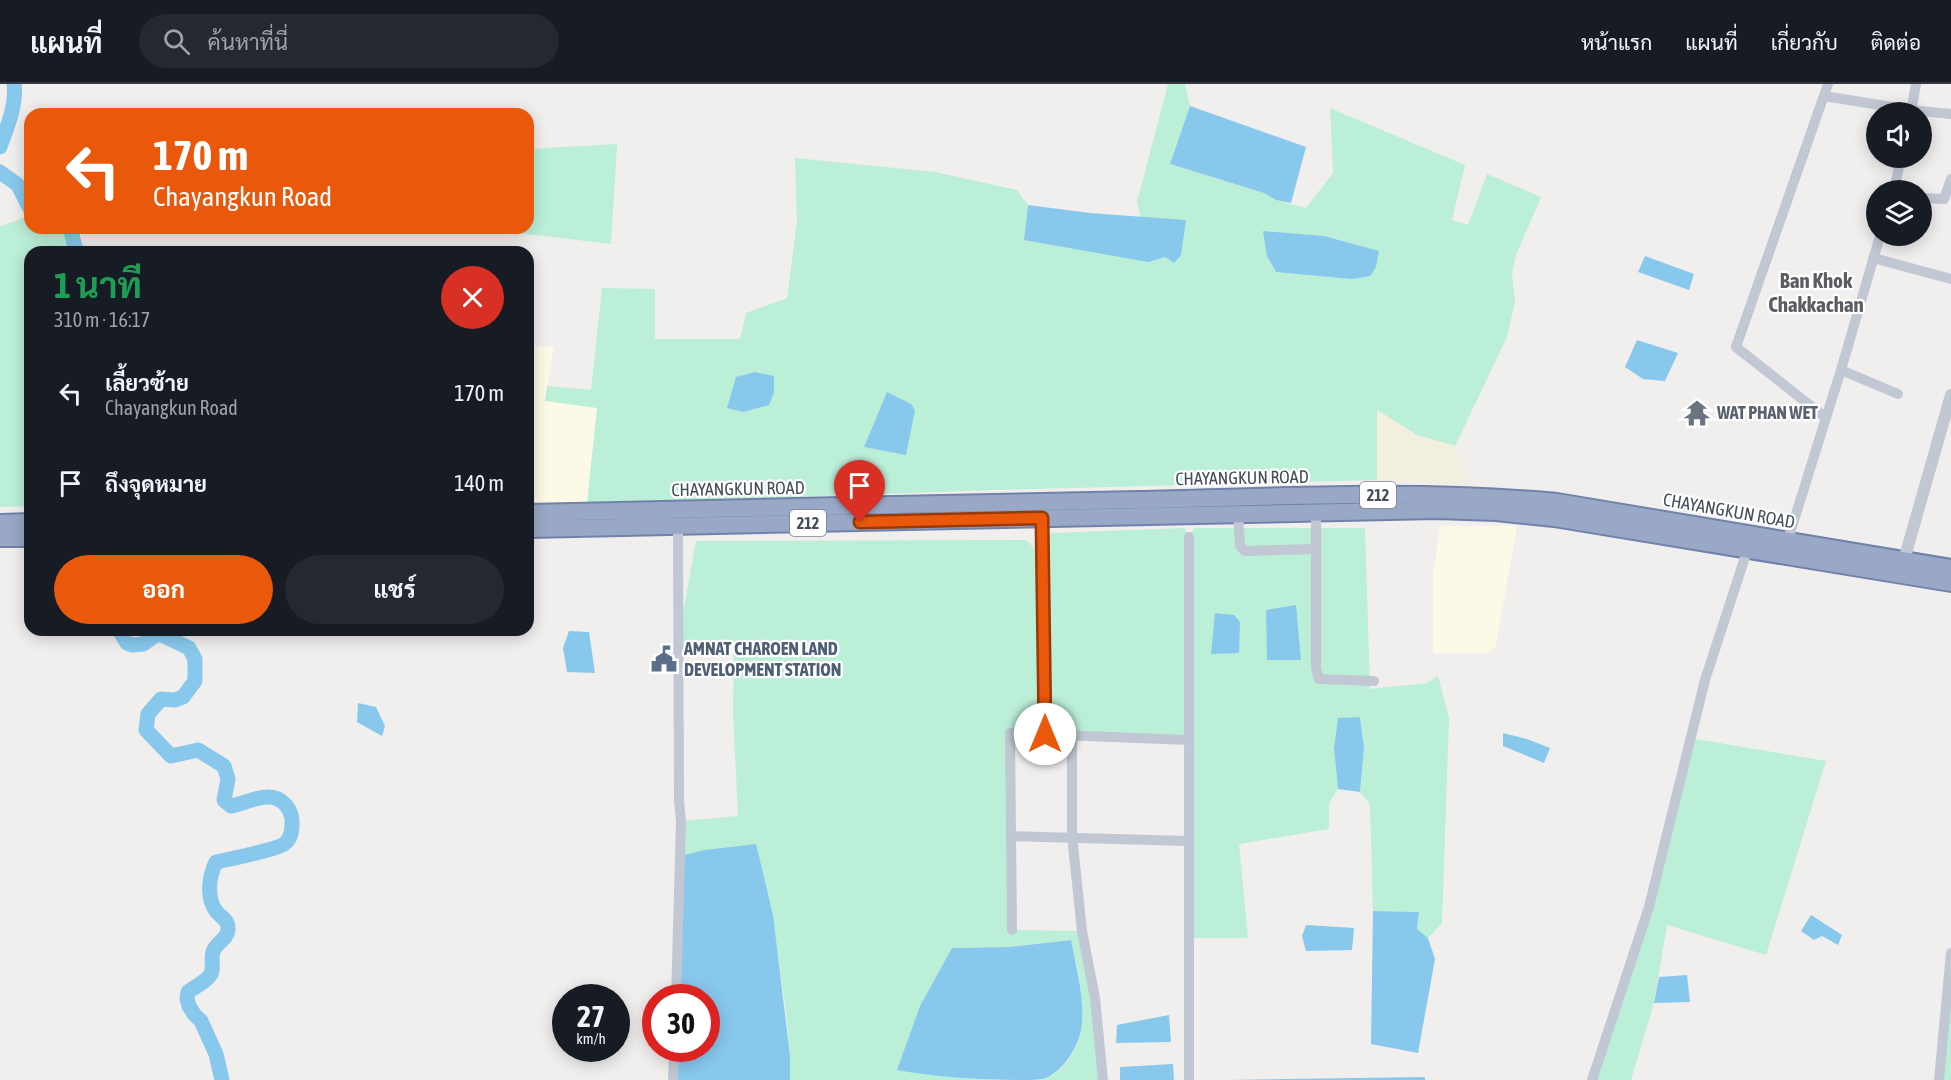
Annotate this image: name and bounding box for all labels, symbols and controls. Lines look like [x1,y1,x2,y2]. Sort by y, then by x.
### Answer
search box [139,14,559,68]
icon: search [160,25,193,58]
text: แผนที่ [30,27,103,59]
text: ค้นหาที่นี่ [208,29,288,55]
text: หน้าแรก [1581,30,1652,54]
text: แผนที่ [1685,30,1738,54]
text: เกี่ยวกับ [1771,30,1838,54]
text: ติดต่อ [1871,30,1921,54]
map controls [1866,102,1932,246]
button: sound [1866,102,1932,168]
text: 170 m [153,131,248,179]
icon: left [54,132,132,210]
button: layers [1866,180,1932,246]
text: Chayangkun Road [153,181,332,212]
text: 1 นาที [54,264,142,306]
button: close [441,266,504,329]
district label: Ban Khok Chakkachan [1768,268,1864,316]
text: 310 m · 16:17 [54,308,150,331]
text: เลี้ยวซ้าย [105,370,189,396]
icon: left [54,377,87,410]
text: 170 m [454,380,504,406]
text: Chayangkun Road [105,396,238,419]
temple icon: WAT PHAN WET [1682,398,1712,428]
place label: WAT PHAN WET [1716,402,1818,423]
pin [834,460,885,522]
street label: CHAYANGKUN ROAD [1175,466,1309,489]
icon: arrive [54,467,87,500]
icon: arrive [843,469,876,502]
text: 140 m [454,470,504,496]
text: ถึงจุดหมาย [105,471,207,497]
street label: CHAYANGKUN ROAD [671,477,805,500]
road number: 212 [1360,482,1396,508]
street label: CHAYANGKUN ROAD [1662,489,1797,532]
road number: 212 [790,510,826,536]
button: ออก [54,555,273,624]
button: แชร์ [285,555,504,624]
place label: AMNAT CHAROEN LAND DEVELOPMENT STATION [683,638,841,680]
public building icon: AMNAT CHAROEN LAND DEVELOPMENT STATION [649,644,679,674]
position arrow [1013,702,1077,766]
speed limit sign: 30 [642,984,720,1062]
text: 27 [577,999,605,1033]
text: km/h [576,1030,606,1047]

